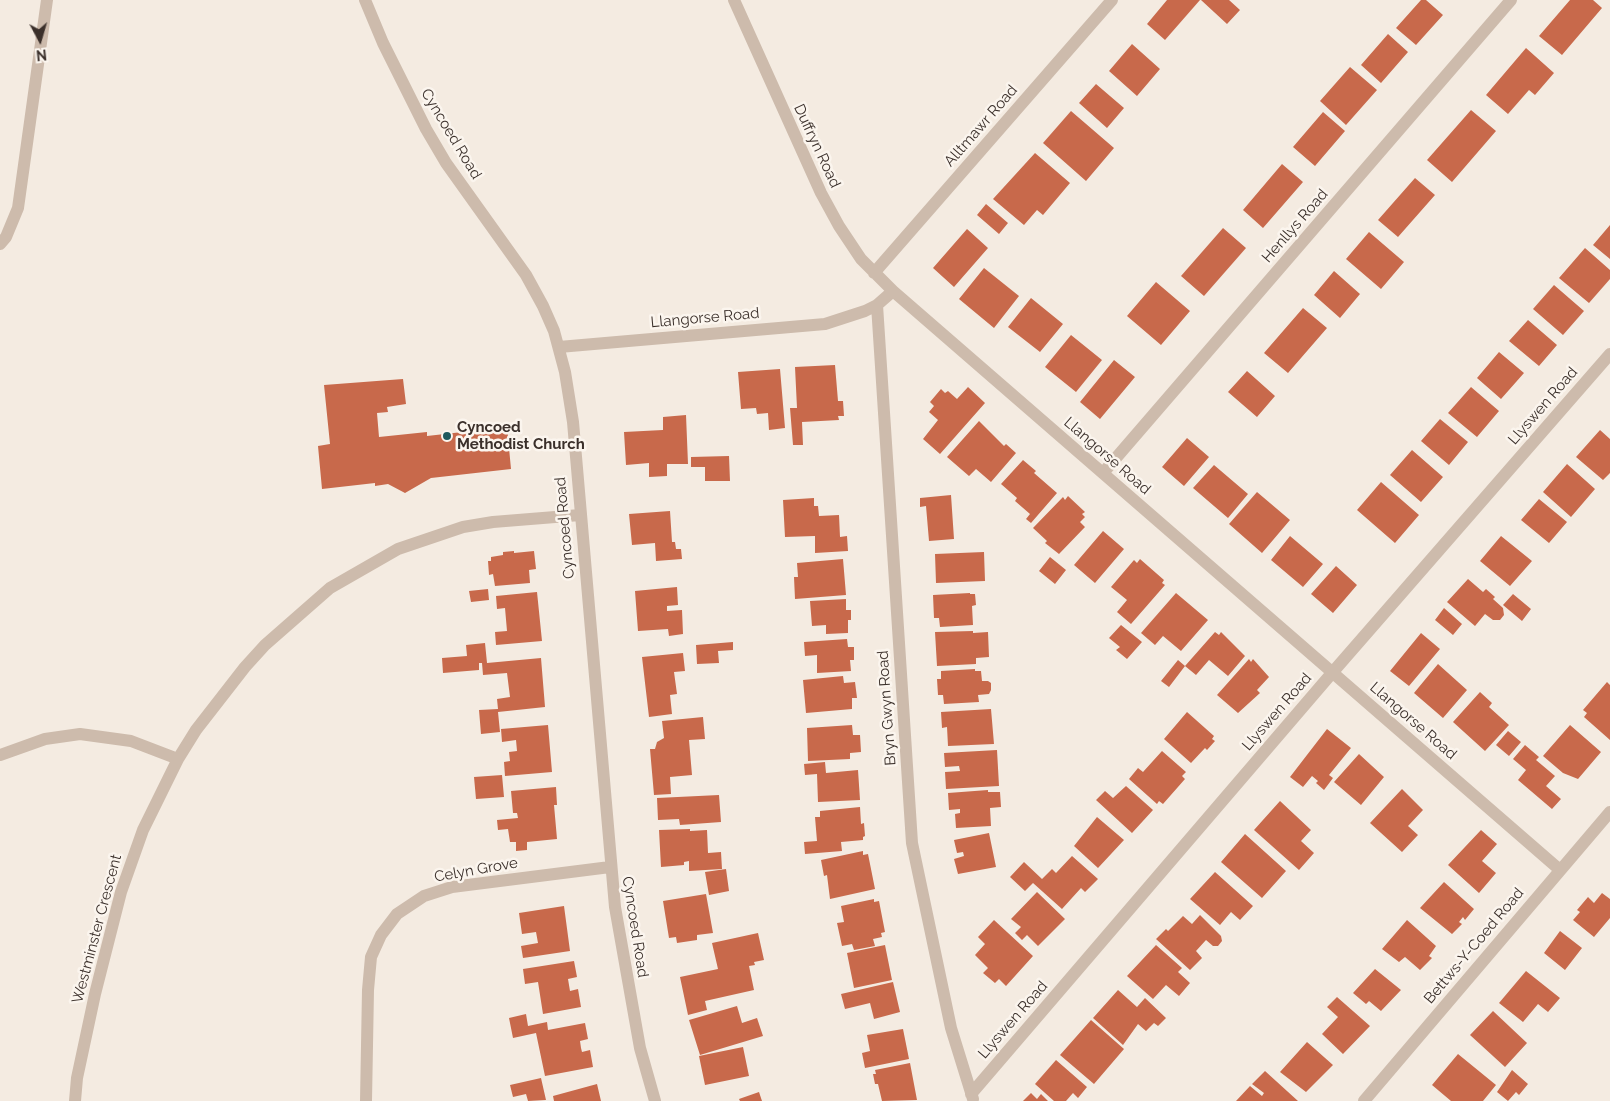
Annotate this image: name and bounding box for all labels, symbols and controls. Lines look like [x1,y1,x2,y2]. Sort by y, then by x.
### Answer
north arrow [15,15,65,65]
text: N [35,46,48,63]
street label: Alltmawr Road [941,81,1021,171]
street label: Cyncoed Road [417,86,485,182]
street label: Duffryn Road [790,101,844,191]
street label: Henllys Road [1258,186,1332,266]
street label: Llangorse Road [650,304,760,332]
street label: Llyswen Road [1504,364,1582,448]
street label: Llangorse Road [1060,413,1154,499]
place label: Cyncoed Methodist Church [457,418,585,453]
marker: Cyncoed Methodist Church [441,430,453,442]
street label: Cyncoed Road [552,476,578,580]
street label: Bryn Gwyn Road [874,650,900,766]
street label: Llyswen Road [1238,670,1316,754]
street label: Llangorse Road [1366,678,1460,764]
street label: Westminster Crescent [68,852,126,1006]
street label: Celyn Grove [433,854,519,886]
street label: Cyncoed Road [618,875,652,979]
street label: Bettws-Y-Coed Road [1420,885,1528,1007]
street label: Llyswen Road [974,978,1052,1062]

